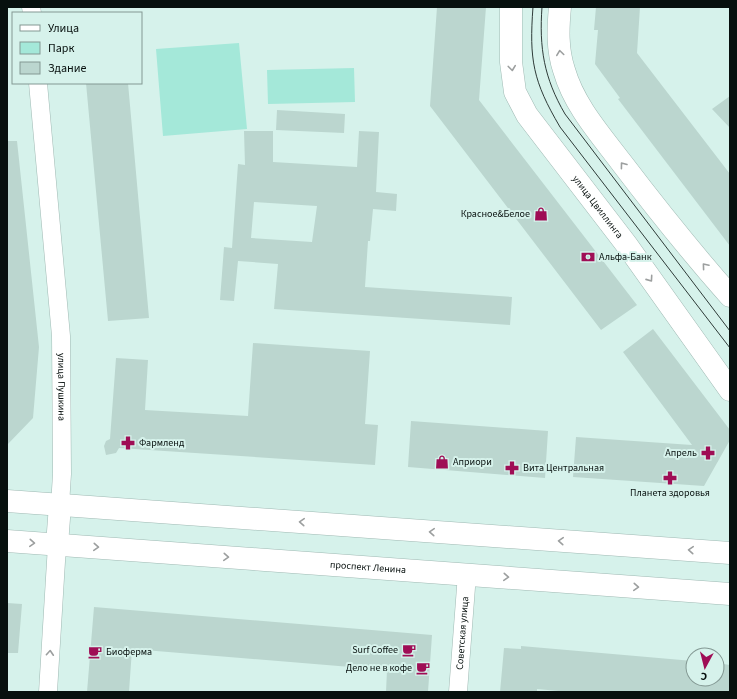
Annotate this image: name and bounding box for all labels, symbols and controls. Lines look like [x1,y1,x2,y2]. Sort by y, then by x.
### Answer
legend [12,12,142,84]
text: Улица [48,20,79,37]
text: Парк [48,40,74,57]
one-way arrow [556,50,565,56]
text: Здание [48,60,87,77]
one-way arrow [507,65,516,71]
one-way arrow [621,162,628,169]
street label: улица Цвиллинга [569,172,626,241]
shop icon: Красное&Белое [533,206,549,222]
place label: Красное&Белое [461,207,530,221]
bank icon: Альфа-Банк [580,249,596,265]
place label: Альфа-Банк [599,250,652,264]
one-way arrow [702,264,709,271]
one-way arrow [645,275,653,282]
street label: улица Пушкина [54,353,69,421]
pharmacy icon: Фармленд [120,435,136,451]
place label: Фармленд [139,436,185,450]
pharmacy icon: Апрель [700,445,716,461]
place label: Апрель [665,446,697,460]
shop icon: Априори [434,454,450,470]
place label: Априори [453,455,492,469]
pharmacy icon: Вита Центральная [504,460,520,476]
place label: Вита Центральная [523,461,604,475]
pharmacy icon: Планета здоровья [662,470,678,486]
place label: Планета здоровья [630,486,710,500]
one-way arrow [299,518,305,527]
one-way arrow [429,527,435,536]
one-way arrow [558,536,564,545]
one-way arrow [29,538,35,547]
one-way arrow [93,543,99,552]
one-way arrow [688,546,694,555]
one-way arrow [223,552,229,561]
street label: проспект Ленина [330,558,407,577]
one-way arrow [503,573,509,582]
one-way arrow [633,582,639,591]
street label: Советская улица [453,596,472,670]
cafe icon: Surf Coffee [401,642,417,658]
place label: Surf Coffee [352,643,398,657]
cafe icon: Биоферма [87,644,103,660]
place label: Биоферма [106,645,152,659]
north arrow [685,647,725,687]
one-way arrow [46,650,55,656]
cafe icon: Дело не в кофе [415,660,431,676]
place label: Дело не в кофе [346,661,412,675]
text: С [699,669,708,684]

